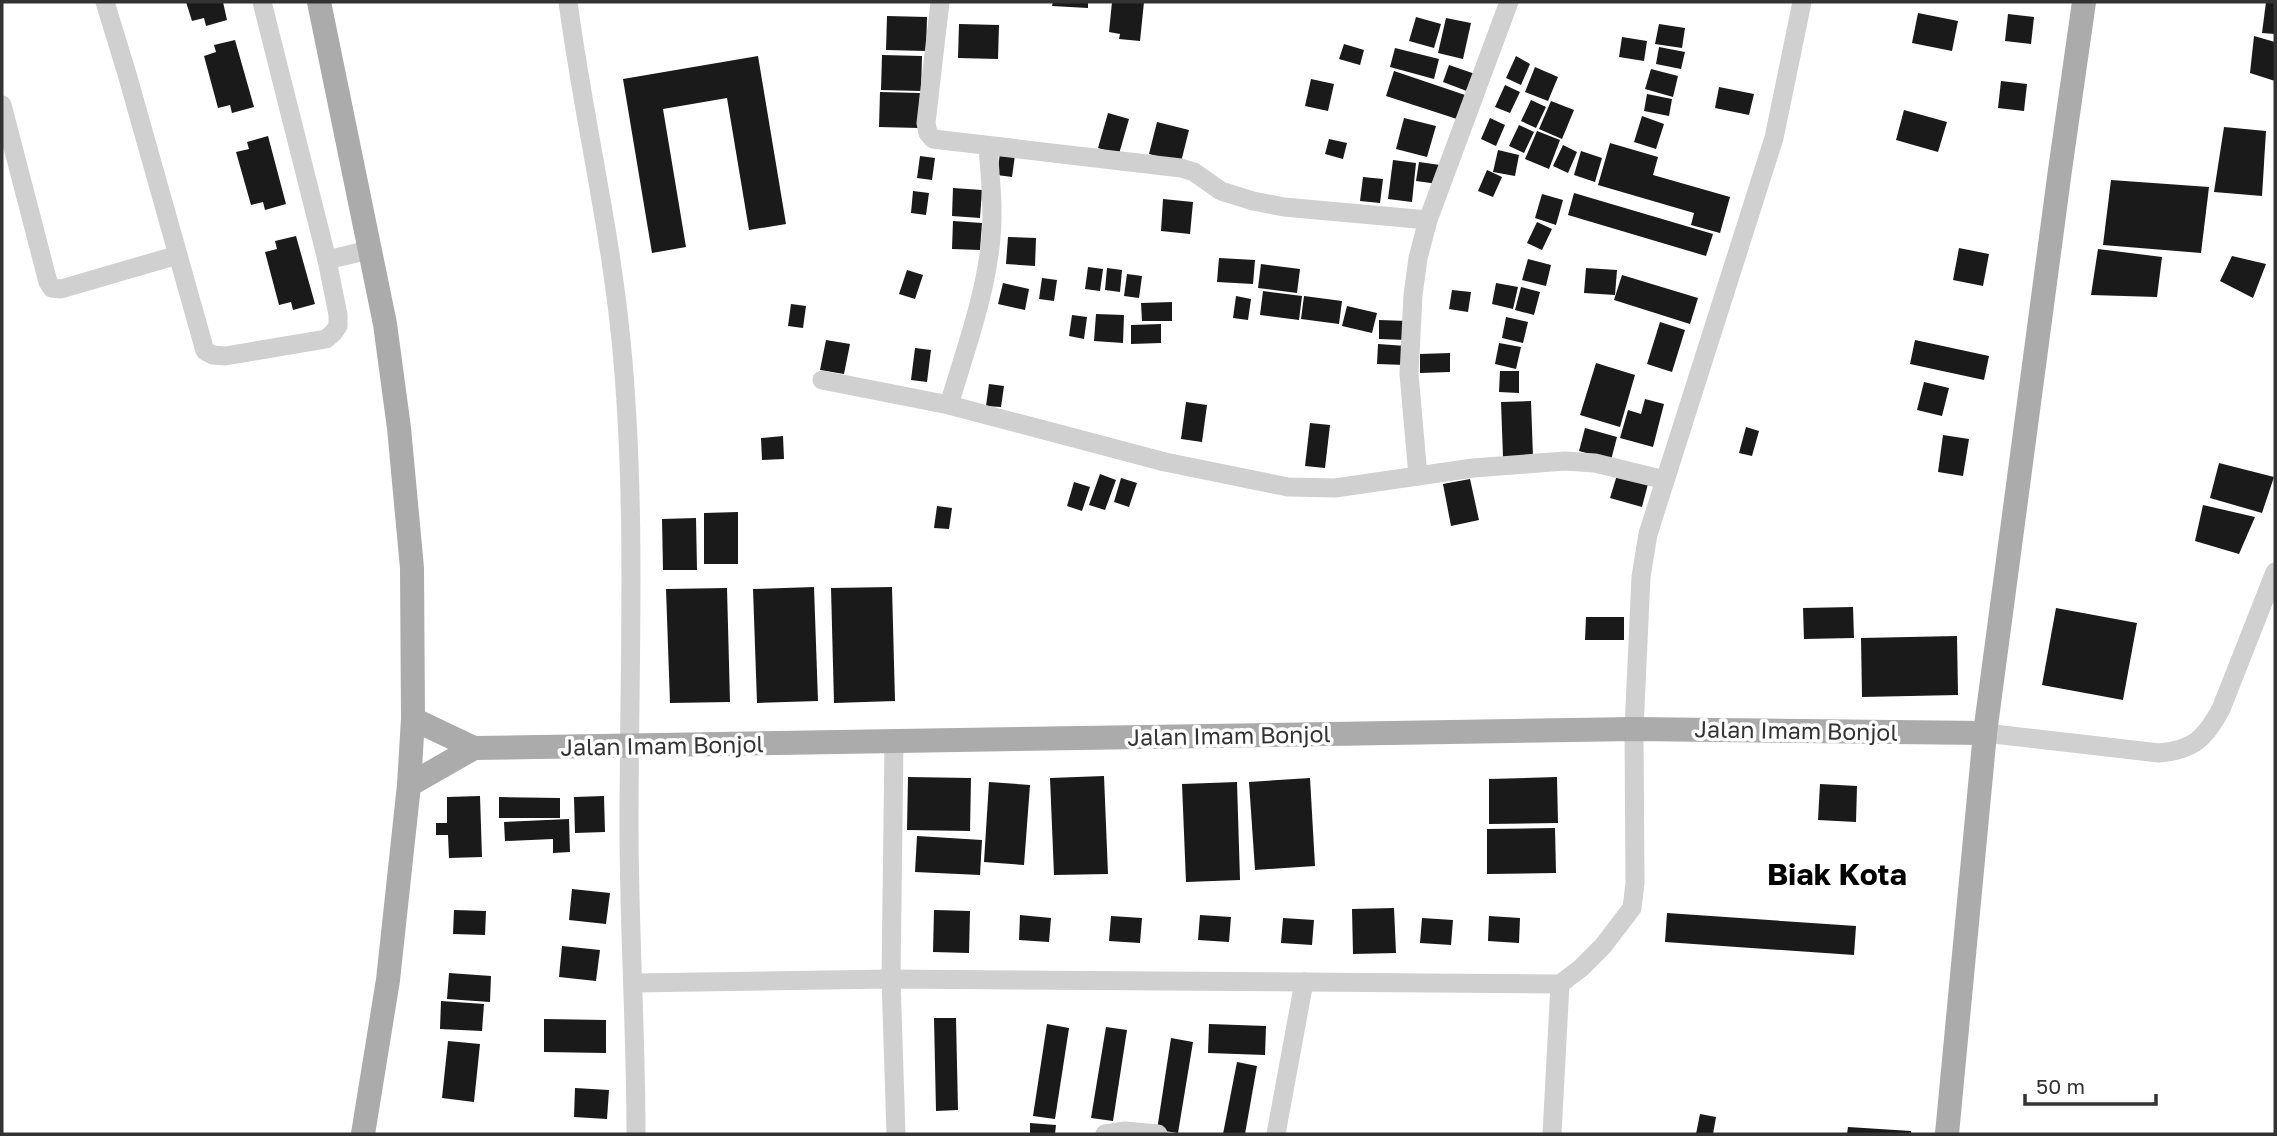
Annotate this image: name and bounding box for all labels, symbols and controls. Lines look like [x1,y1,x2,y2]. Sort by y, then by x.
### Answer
street label: Jalan Imam Bonjol [1694,714,1898,746]
street label: Jalan Imam Bonjol [1127,719,1331,751]
street label: Jalan Imam Bonjol [560,729,764,761]
district label: Biak Kota [1767,856,1907,892]
scale bar [2025,1062,2156,1106]
text: 50 m [2036,1073,2085,1099]

